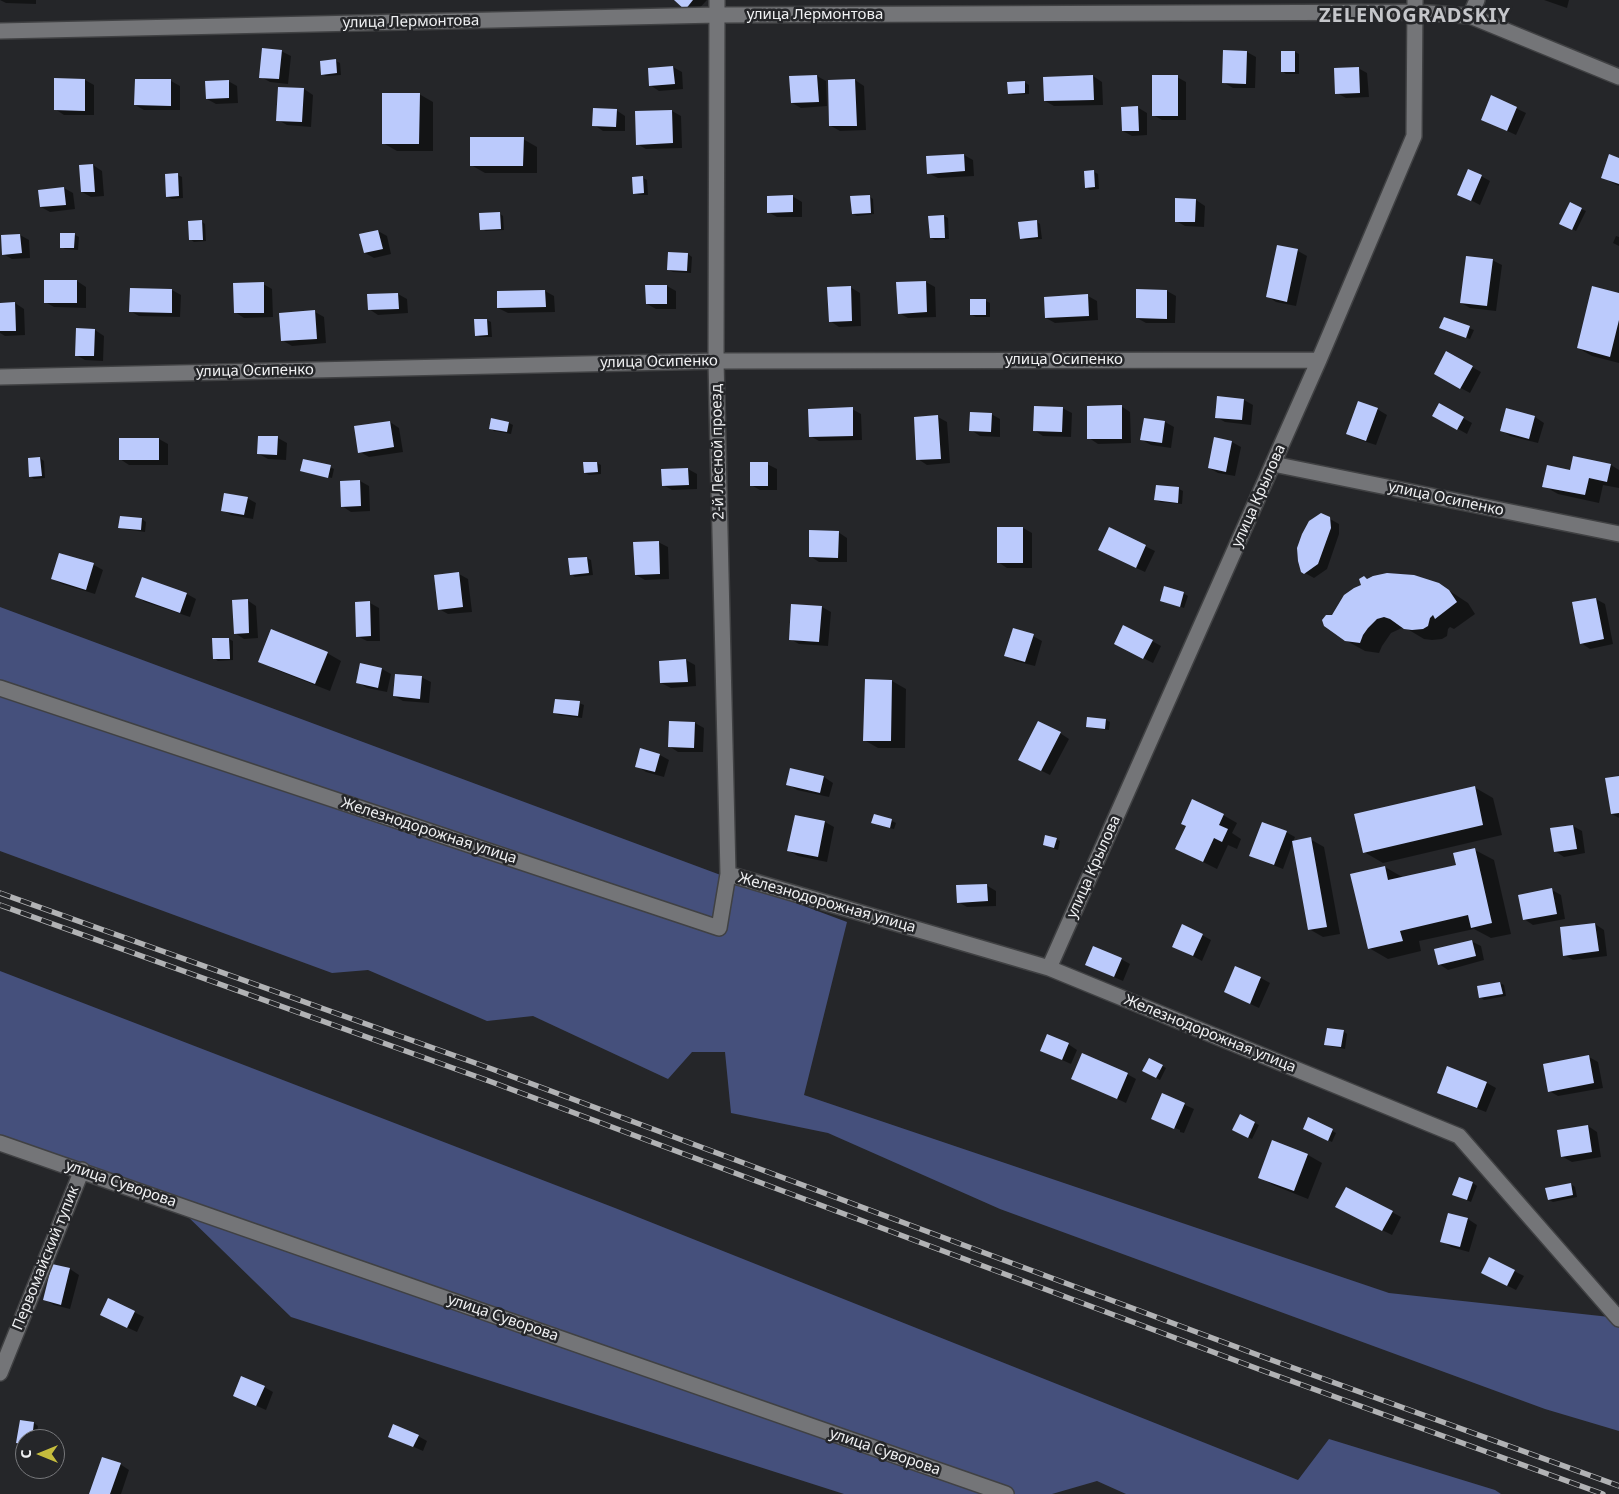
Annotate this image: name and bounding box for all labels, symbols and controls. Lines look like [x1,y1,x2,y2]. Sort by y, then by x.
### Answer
district label: ZELENOGRADSKIY [1317,4,1513,28]
street label: улица Лермонтова [747,6,883,24]
street label: улица Лермонтова [343,12,479,32]
street label: улица Осипенко [1005,351,1123,369]
street label: улица Осипенко [600,352,718,372]
street label: улица Осипенко [196,361,314,381]
street label: 2-й Лесной проезд [708,384,728,520]
street label: улица Крылова [1228,442,1290,550]
street label: улица Осипенко [1387,478,1505,520]
street label: Железнодорожная улица [339,794,519,868]
street label: улица Крылова [1063,813,1125,921]
street label: Железнодорожная улица [736,869,918,937]
street label: Железнодорожная улица [1121,991,1299,1077]
street label: улица Суворова [63,1157,179,1211]
street label: Первомайский тупик [9,1183,83,1333]
street label: улица Суворова [445,1291,561,1345]
street label: улица Суворова [827,1425,943,1479]
north arrow [15,1429,65,1479]
text: С [16,1449,35,1459]

